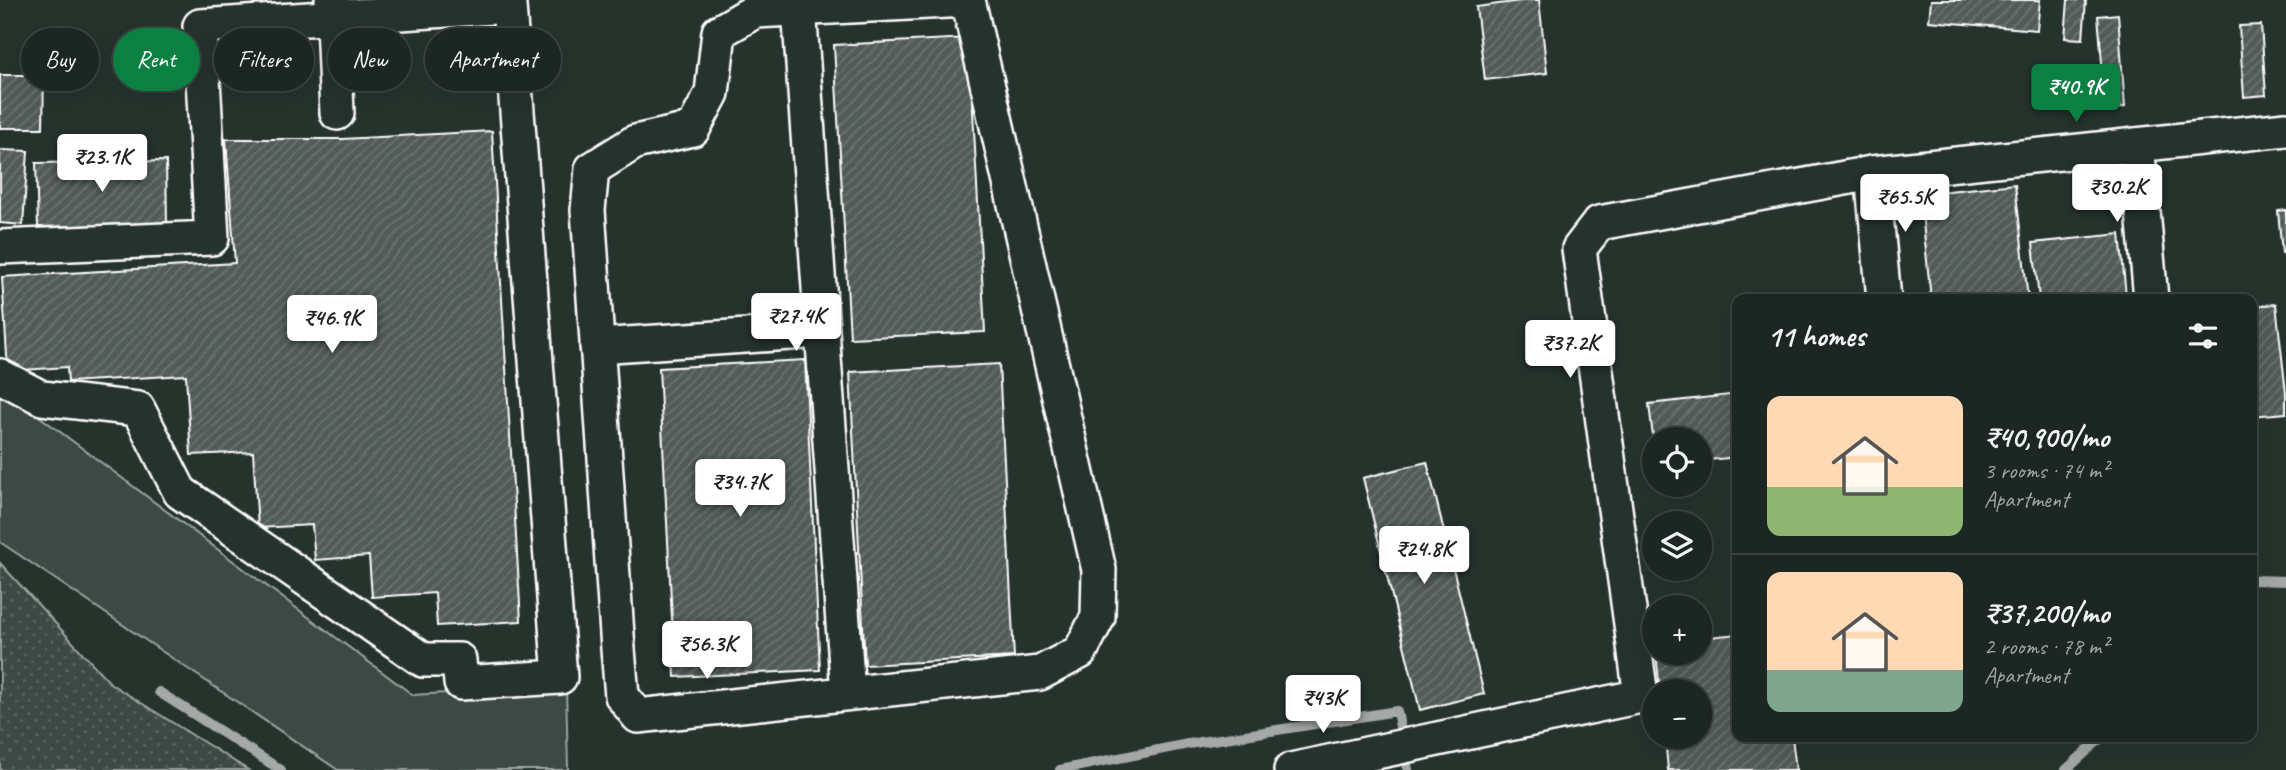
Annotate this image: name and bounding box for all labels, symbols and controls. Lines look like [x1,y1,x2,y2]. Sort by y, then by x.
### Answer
chip: Buy [21,28,99,91]
chip: Rent [113,28,200,91]
chip: Filters [214,28,314,91]
chip: New [328,28,411,91]
chip: Apartment [425,28,561,91]
pin: ₹40.9K [2019,64,2133,124]
text: ₹40.9K [2047,72,2105,101]
pin: ₹23.1K [45,134,159,194]
text: ₹23.1K [73,142,131,171]
pin: ₹30.2K [2060,164,2174,224]
text: ₹30.2K [2088,172,2146,201]
pin: ₹65.5K [1848,174,1962,234]
text: ₹65.5K [1876,182,1934,211]
pin: ₹27.4K [739,294,853,353]
pin: ₹46.9K [275,296,389,355]
text: ₹27.4K [767,301,825,330]
text: ₹46.9K [303,303,361,332]
text: 11 homes [1767,317,1865,355]
icon: filters [2184,317,2222,355]
pin: ₹37.2K [1513,320,1627,380]
text: ₹37.2K [1541,328,1599,357]
text: ₹40,900/mo [1984,418,2109,456]
icon: home [1823,424,1907,508]
map controls [1642,427,1712,749]
button: locate [1642,427,1712,497]
text: 3 rooms · 74 m² [1984,456,2108,485]
pin: ₹34.7K [683,460,797,519]
text: ₹34.7K [711,467,769,496]
text: Apartment [1984,485,2069,514]
button: layers [1642,511,1712,581]
pin: ₹24.8K [1367,526,1481,586]
text: ₹24.8K [1395,534,1453,563]
text: ₹37,200/mo [1984,594,2109,632]
button: + [1642,595,1712,665]
icon: home [1823,600,1907,684]
pin: ₹56.3K [650,622,764,681]
text: ₹56.3K [678,629,736,658]
text: 2 rooms · 78 m² [1984,632,2108,661]
text: Apartment [1984,661,2069,690]
pin: ₹43K [1282,676,1364,735]
button: − [1642,679,1712,749]
text: ₹43K [1302,683,1344,712]

